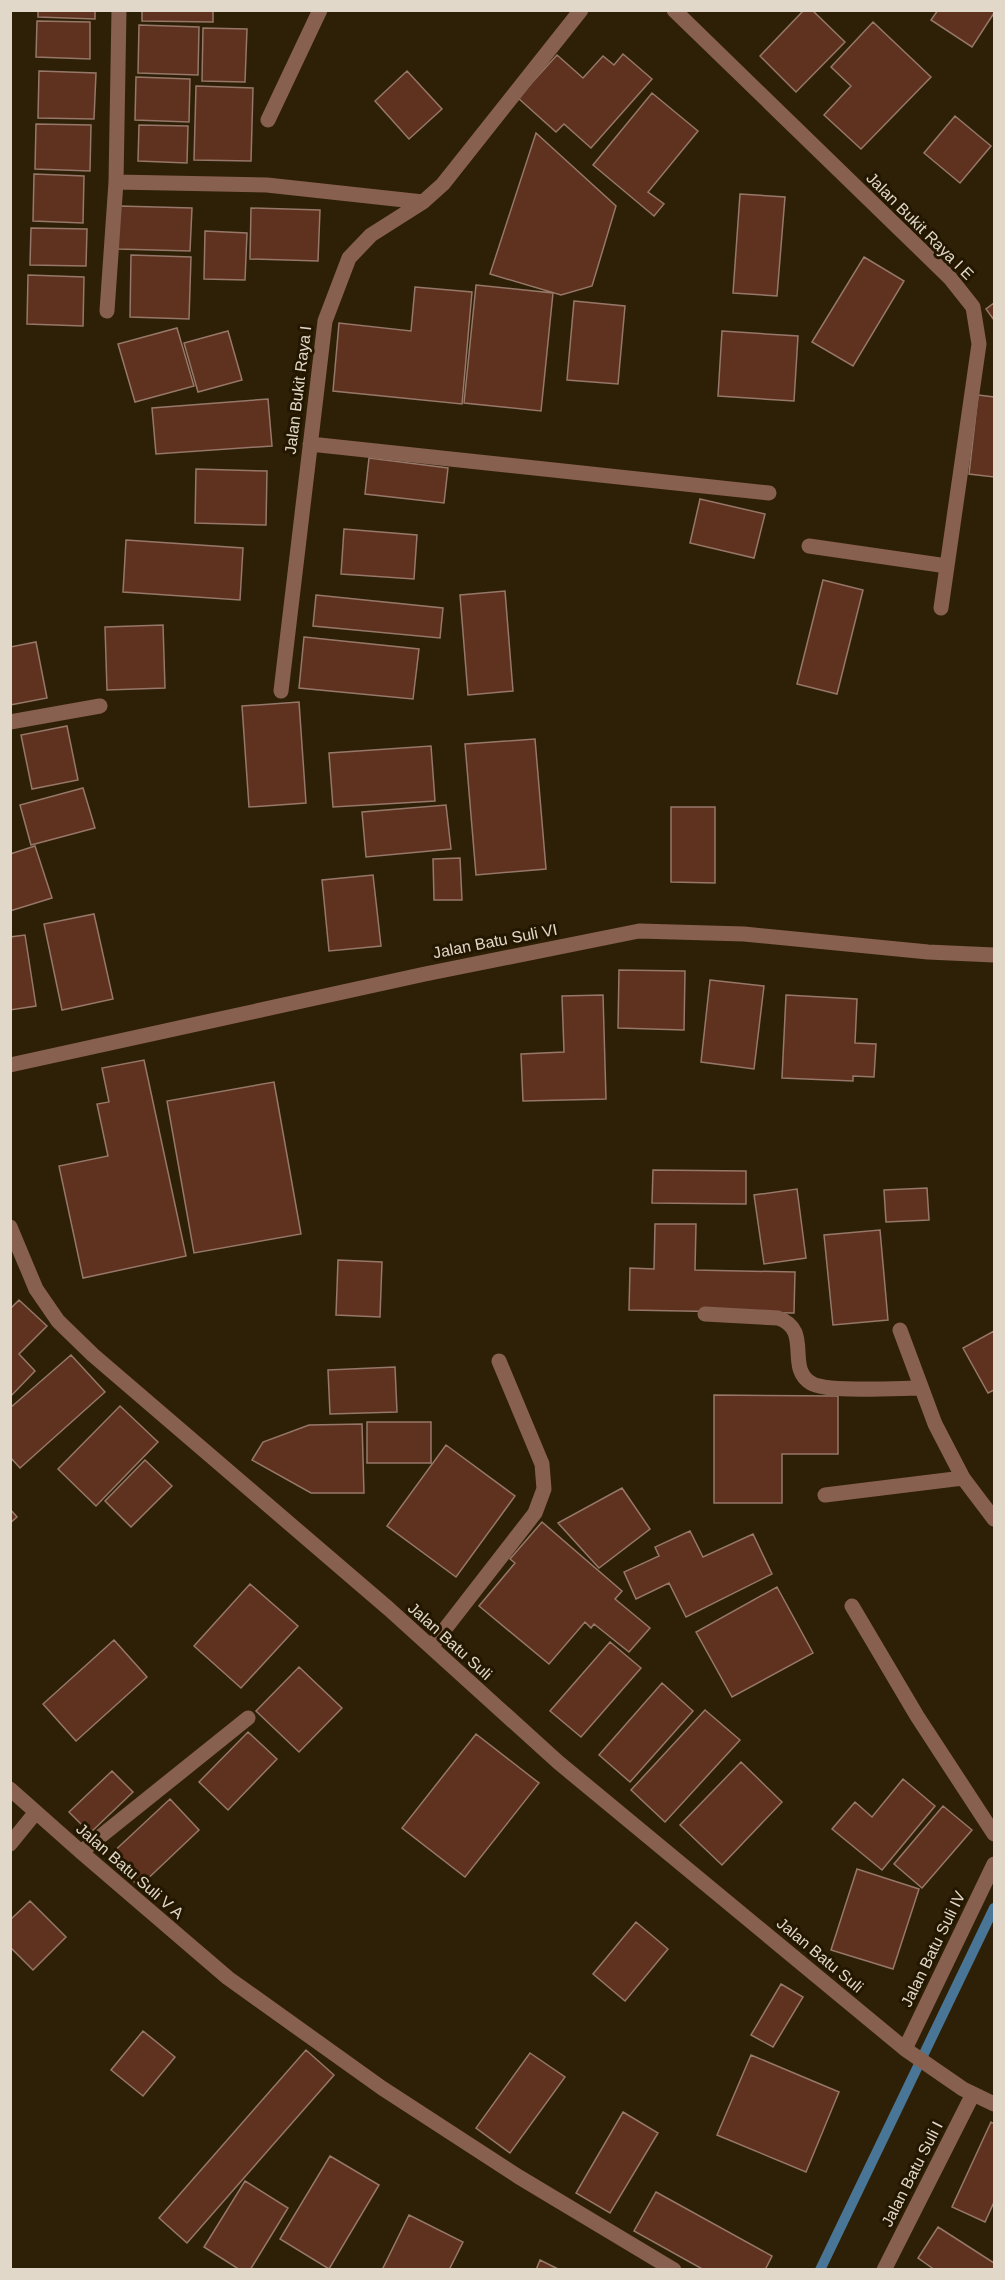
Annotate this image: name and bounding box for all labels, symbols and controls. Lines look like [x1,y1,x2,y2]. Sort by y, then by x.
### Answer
street label: Jalan Bukit Raya I E [863,169,977,283]
street label: Jalan Bukit Raya I [282,325,314,455]
street label: Jalan Batu Suli VI [431,921,559,961]
street label: Jalan Batu Suli [405,1599,495,1683]
street label: Jalan Batu Suli V A [73,1820,187,1922]
street label: Jalan Batu Suli IV [898,1888,968,2009]
street label: Jalan Batu Suli [774,1914,866,1996]
street label: Jalan Batu Suli I [878,2119,946,2229]

